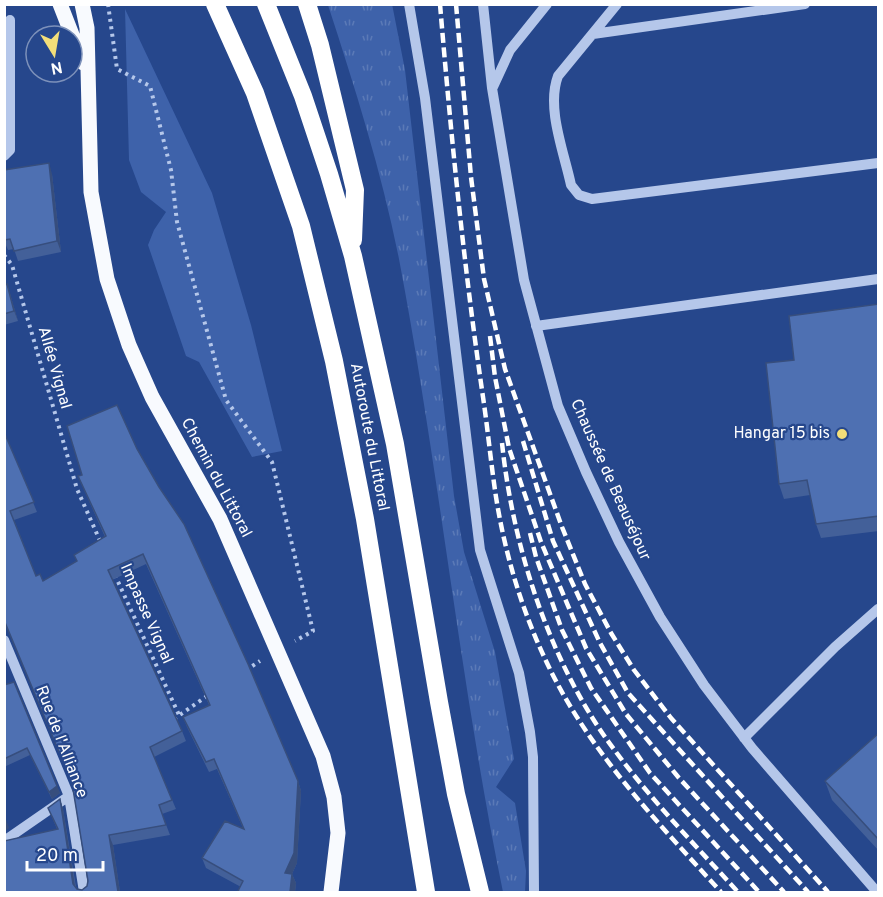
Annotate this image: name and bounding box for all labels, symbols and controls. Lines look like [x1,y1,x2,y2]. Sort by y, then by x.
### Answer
north arrow [24,24,84,84]
text: N [49,56,64,78]
street label: Allée Vignal [33,324,75,412]
street label: Autoroute du Littoral [345,361,393,513]
street label: Chaussée de Beauséjour [565,396,655,564]
street label: Chemin du Littoral [176,415,256,541]
place label: Hangar 15 bis [733,424,830,444]
marker: Hangar 15 bis [835,427,849,441]
street label: Impasse Vignal [115,561,177,667]
street label: Rue de l'Alliance [30,683,92,801]
scale bar [27,834,104,872]
text: 20 m [36,845,78,868]

